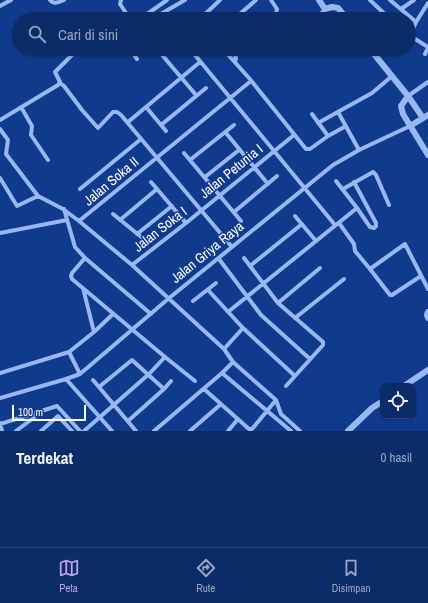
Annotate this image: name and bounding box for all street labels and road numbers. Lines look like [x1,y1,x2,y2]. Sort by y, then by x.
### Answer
street label: Jalan Petunia I [196,140,266,202]
street label: Jalan Soka II [80,153,142,209]
street label: Jalan Soka I [130,202,190,256]
street label: Jalan Griya Raya [167,217,248,287]

